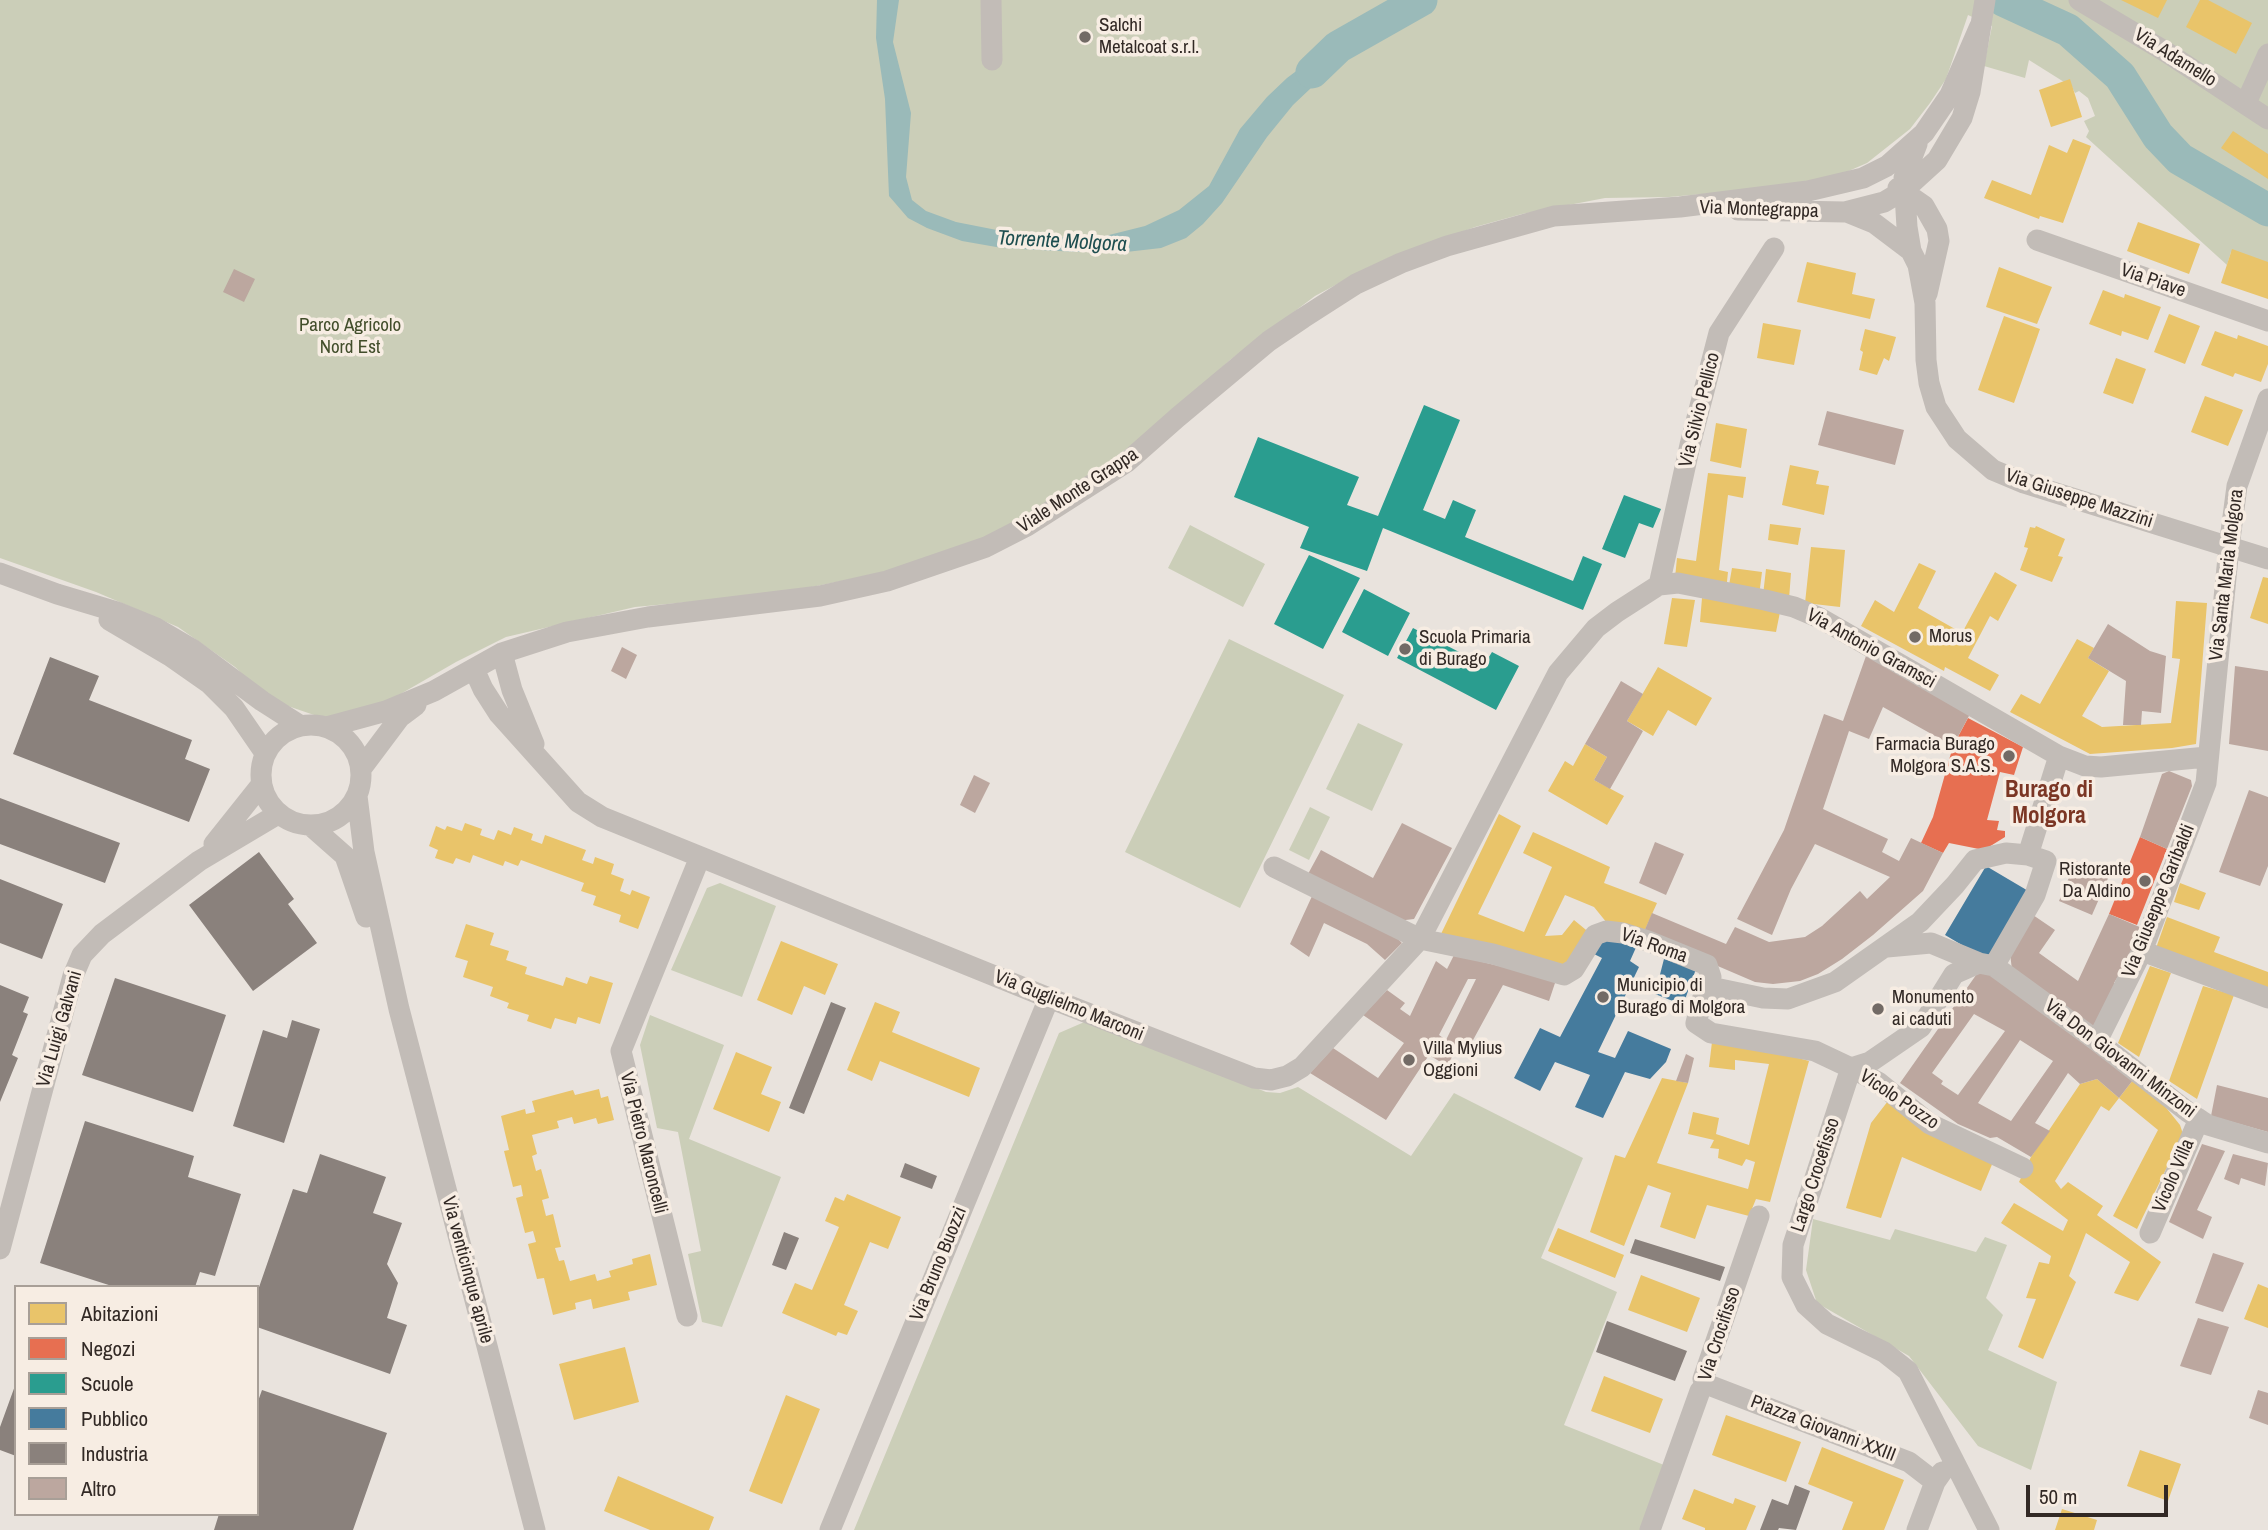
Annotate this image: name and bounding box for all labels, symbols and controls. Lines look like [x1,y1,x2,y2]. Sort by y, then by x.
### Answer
place label: Salchi Metalcoat s.r.l. [1099,15,1199,59]
street label: Via Adamello [2130,24,2220,92]
marker: Salchi Metalcoat s.r.l. [1077,29,1093,45]
street label: Via Montegrappa [1699,197,1819,223]
water label: Torrente Molgora [997,226,1127,258]
street label: Via Piave [2117,259,2189,303]
park label: Parco Agricolo Nord Est [299,315,401,359]
street label: Via Silvio Pellico [1675,350,1725,470]
street label: Viale Monte Grappa [1013,444,1143,538]
street label: Via Giuseppe Mazzini [2002,464,2156,534]
street label: Via Santa Maria Molgora [2205,488,2249,662]
street label: Via Antonio Gramsci [1802,604,1940,694]
place label: Morus [1929,626,1972,648]
place label: Scuola Primaria di Burago [1419,627,1531,671]
marker: Morus [1907,629,1923,645]
marker: Scuola Primaria di Burago [1397,641,1413,657]
place label: Farmacia Burago Molgora S.A.S. [1875,734,1995,778]
marker: Farmacia Burago Molgora S.A.S. [2001,748,2017,764]
district label: Burago di Molgora [2005,777,2093,831]
street label: Via Giuseppe Garibaldi [2118,821,2200,981]
place label: Ristorante Da Aldino [2059,859,2131,903]
marker: Ristorante Da Aldino [2137,873,2153,889]
street label: Via Roma [1618,923,1690,969]
street label: Via Guglielmo Marconi [991,966,1147,1046]
street label: Via Luigi Galvani [32,968,88,1090]
place label: Municipio di Burago di Molgora [1617,975,1745,1019]
place label: Monumento ai caduti [1892,987,1974,1031]
marker: Municipio di Burago di Molgora [1595,989,1611,1005]
street label: Via Don Giovanni Minzoni [2040,995,2200,1123]
marker: Monumento ai caduti [1870,1001,1886,1017]
place label: Villa Mylius Oggioni [1423,1038,1502,1082]
marker: Villa Mylius Oggioni [1401,1052,1417,1068]
street label: Vicolo Pozzo [1855,1065,1943,1135]
street label: Via Pietro Maroncelli [614,1070,672,1216]
street label: Largo Crocefisso [1787,1115,1845,1235]
street label: Vicolo Villa [2148,1136,2200,1216]
street label: Via venticinque aprile [436,1194,498,1346]
street label: Via Bruno Buozzi [906,1204,972,1324]
street label: Via Crocifisso [1694,1284,1746,1384]
legend [14,1285,259,1516]
text: Abitazioni [81,1299,159,1328]
text: Negozi [81,1334,136,1363]
text: Scuole [81,1369,134,1398]
street label: Piazza Giovanni XXIII [1747,1391,1899,1467]
text: Pubblico [81,1404,148,1433]
text: Industria [81,1439,148,1468]
scale bar [2030,1470,2172,1514]
text: Altro [81,1474,116,1503]
text: 50 m [2039,1482,2077,1511]

